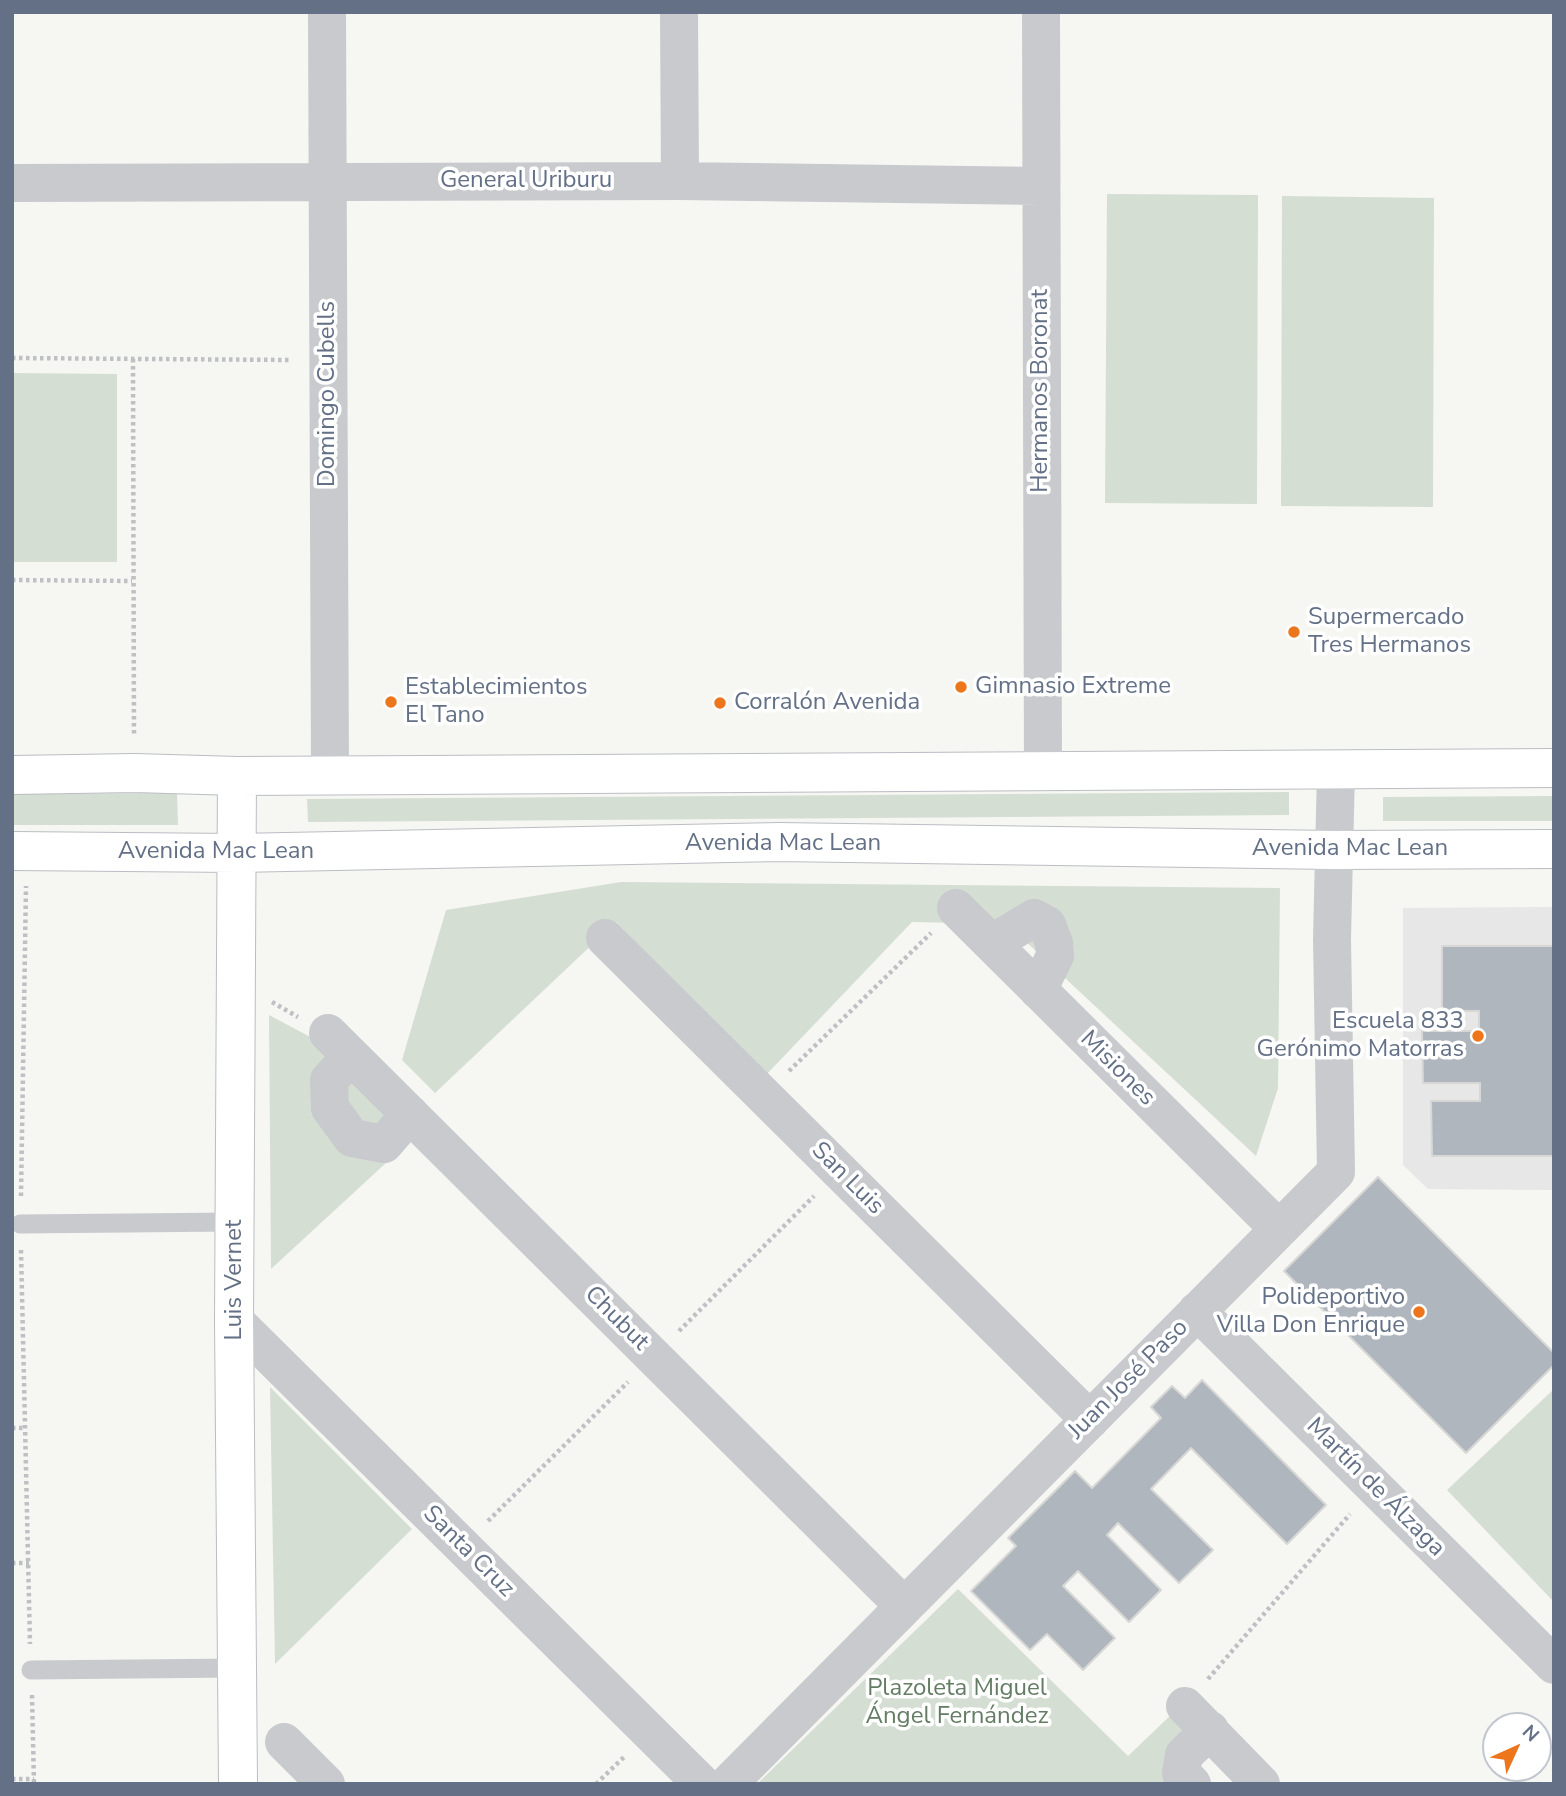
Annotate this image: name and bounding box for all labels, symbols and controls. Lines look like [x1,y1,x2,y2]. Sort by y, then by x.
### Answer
street label: General Uriburu [440,167,612,195]
street label: Hermanos Boronat [1027,289,1055,493]
street label: Domingo Cubells [314,301,342,487]
place label: Supermercado Tres Hermanos [1308,604,1471,660]
marker: Supermercado Tres Hermanos [1286,624,1302,640]
place label: Gimnasio Extreme [975,673,1171,701]
place label: Establecimientos El Tano [405,674,587,730]
marker: Gimnasio Extreme [953,679,969,695]
place label: Corralón Avenida [734,689,920,717]
marker: Establecimientos El Tano [383,694,399,710]
marker: Corralón Avenida [712,695,728,711]
street label: Avenida Mac Lean [685,830,881,858]
street label: Avenida Mac Lean [1252,835,1448,863]
street label: Avenida Mac Lean [118,838,314,866]
place label: Escuela 833 Gerónimo Matorras [1257,1008,1464,1064]
street label: Misiones [1073,1025,1161,1113]
marker: Escuela 833 Gerónimo Matorras [1470,1028,1486,1044]
street label: San Luis [805,1137,889,1221]
street label: Luis Vernet [221,1220,249,1340]
street label: Chubut [578,1281,654,1357]
place label: Polideportivo Villa Don Enrique [1217,1284,1405,1340]
marker: Polideportivo Villa Don Enrique [1411,1304,1427,1320]
street label: Juan José Paso [1063,1314,1195,1446]
street label: Martín de Álzaga [1300,1413,1450,1563]
street label: Santa Cruz [416,1500,520,1604]
park label: Plazoleta Miguel Ángel Fernández [865,1675,1049,1731]
north arrow [1482,1712,1552,1782]
text: N [1516,1719,1545,1748]

